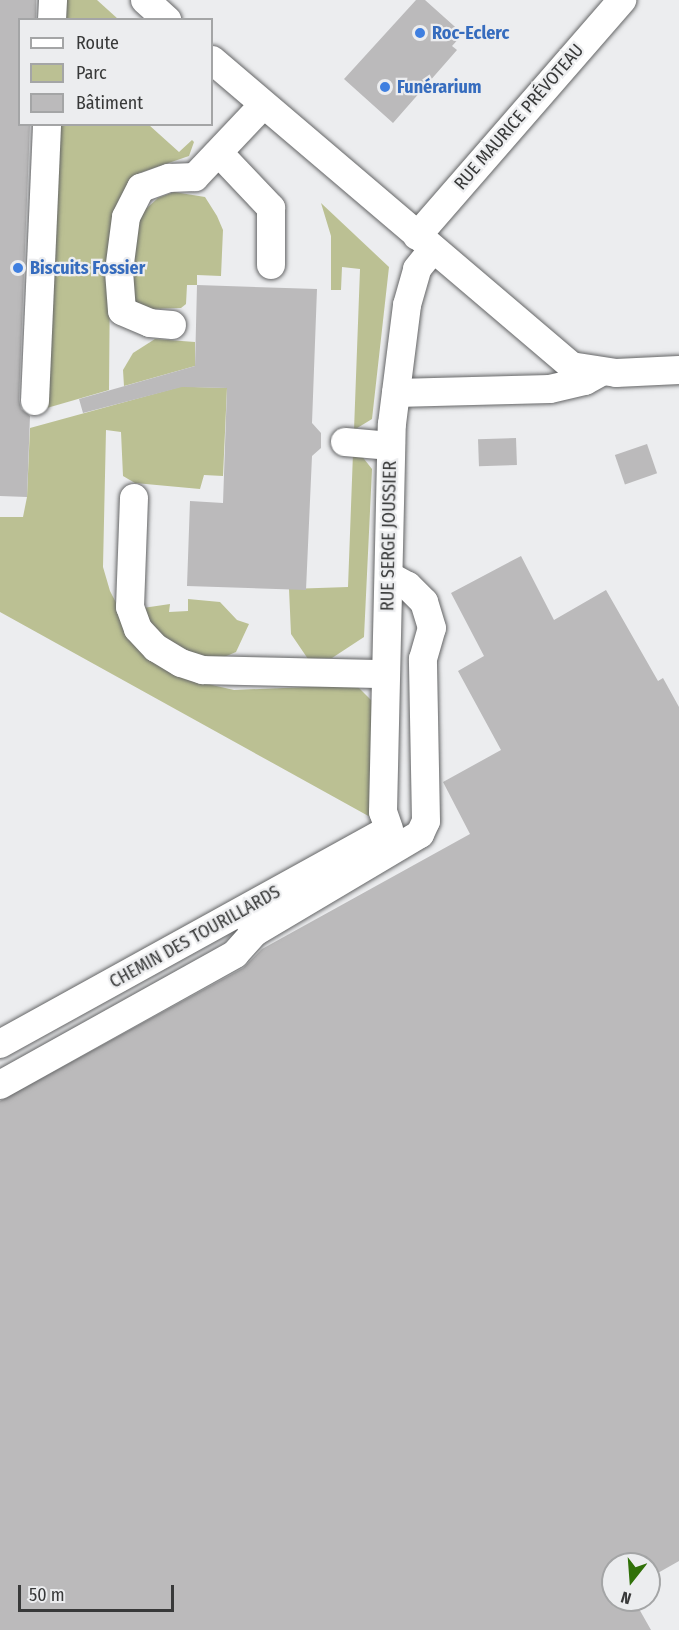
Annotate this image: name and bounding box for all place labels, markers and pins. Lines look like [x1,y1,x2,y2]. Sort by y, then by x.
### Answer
place label: Roc-Eclerc [432,22,509,44]
marker: Roc-Eclerc [413,26,427,40]
place label: Funérarium [397,76,482,98]
marker: Funérarium [378,80,392,94]
place label: Biscuits Fossier [30,257,145,279]
marker: Biscuits Fossier [11,261,25,275]

